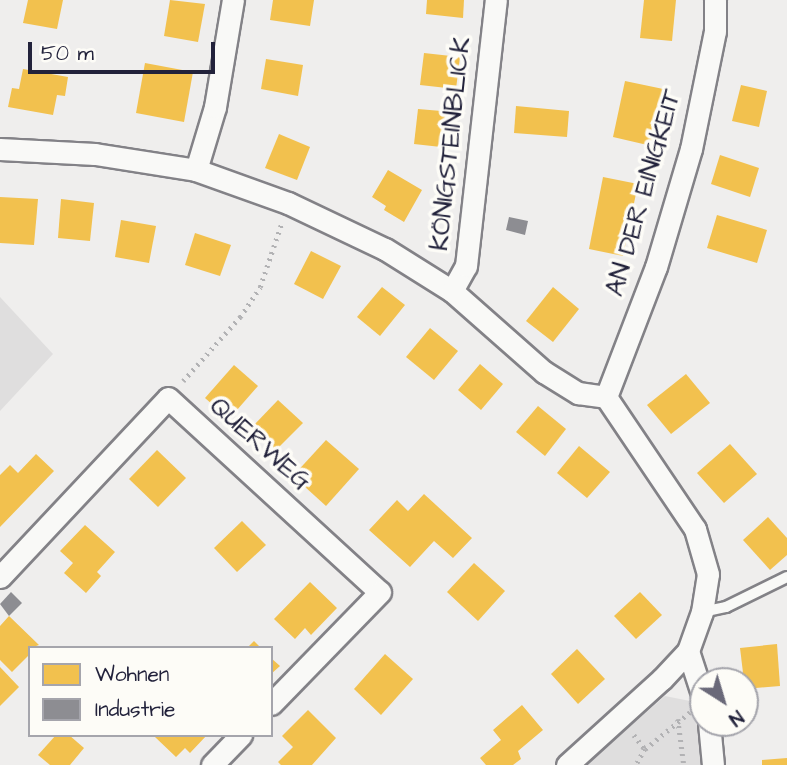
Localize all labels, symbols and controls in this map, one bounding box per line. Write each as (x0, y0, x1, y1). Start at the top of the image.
scale bar (32, 28, 219, 72)
street label: KÖNIGSTEINBLICK (424, 36, 478, 252)
text: 50 m (41, 39, 94, 68)
street label: AN DER EINIGKEIT (600, 86, 688, 300)
street label: QUERWEG (203, 391, 317, 497)
legend (28, 646, 273, 737)
text: Wohnen (95, 660, 169, 689)
north arrow (689, 667, 759, 737)
text: Industrie (95, 695, 175, 724)
text: N (723, 703, 749, 732)

